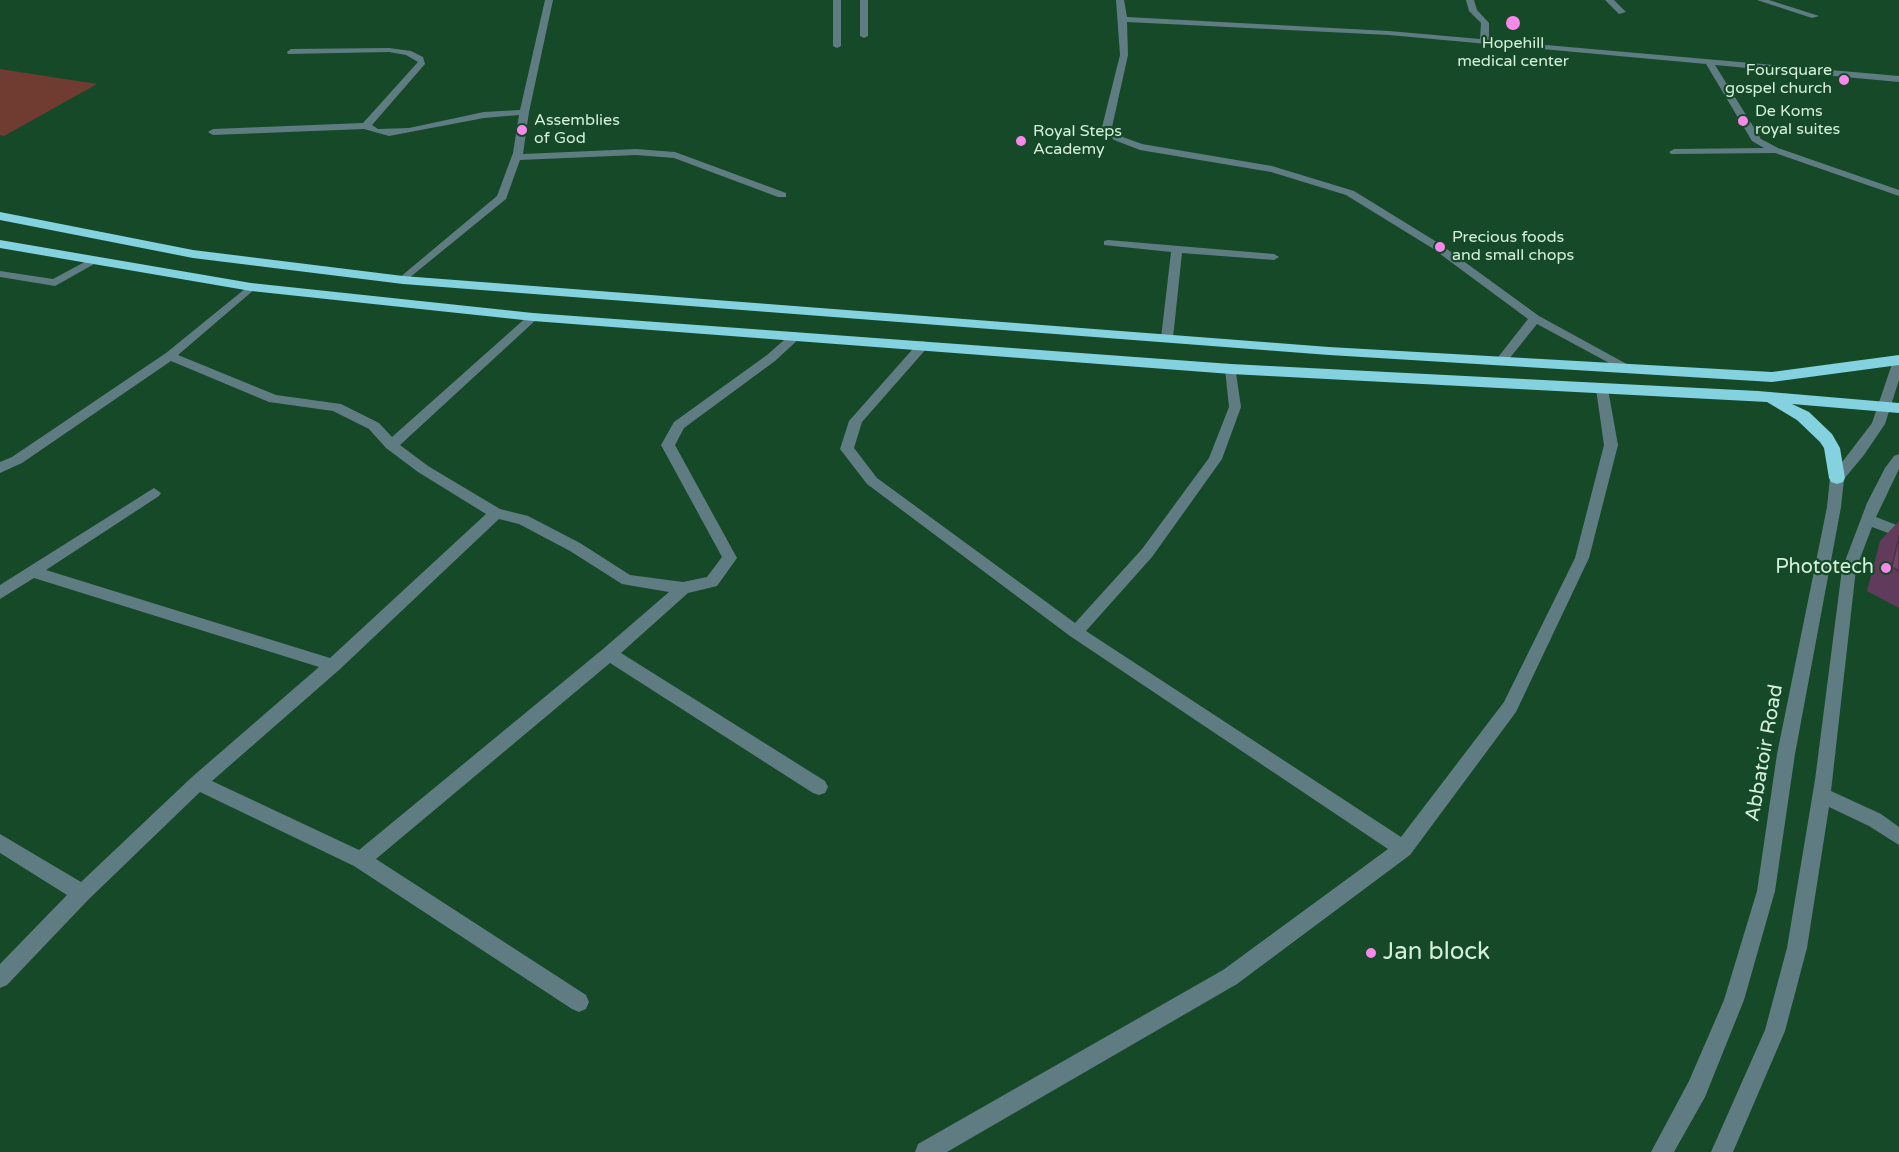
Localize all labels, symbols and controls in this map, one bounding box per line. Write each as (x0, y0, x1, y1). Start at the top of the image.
marker: Hopehill medical center (1504, 14, 1522, 32)
place label: Hopehill medical center (1457, 34, 1569, 72)
place label: Foursquare gospel church (1725, 61, 1832, 99)
marker: Foursquare gospel church (1837, 73, 1851, 87)
place label: De Koms royal suites (1755, 102, 1840, 140)
place label: Assemblies of God (534, 111, 620, 149)
marker: De Koms royal suites (1736, 114, 1750, 128)
place label: Royal Steps Academy (1033, 122, 1122, 160)
marker: Assemblies of God (515, 123, 529, 137)
marker: Royal Steps Academy (1014, 134, 1028, 148)
place label: Precious foods and small chops (1452, 228, 1574, 266)
marker: Precious foods and small chops (1433, 240, 1447, 254)
place label: Phototech (1775, 556, 1874, 580)
marker: Phototech (1879, 561, 1893, 575)
street label: Abbatoir Road (1741, 683, 1789, 823)
place label: Jan block (1383, 939, 1490, 967)
marker: Jan block (1364, 946, 1378, 960)

